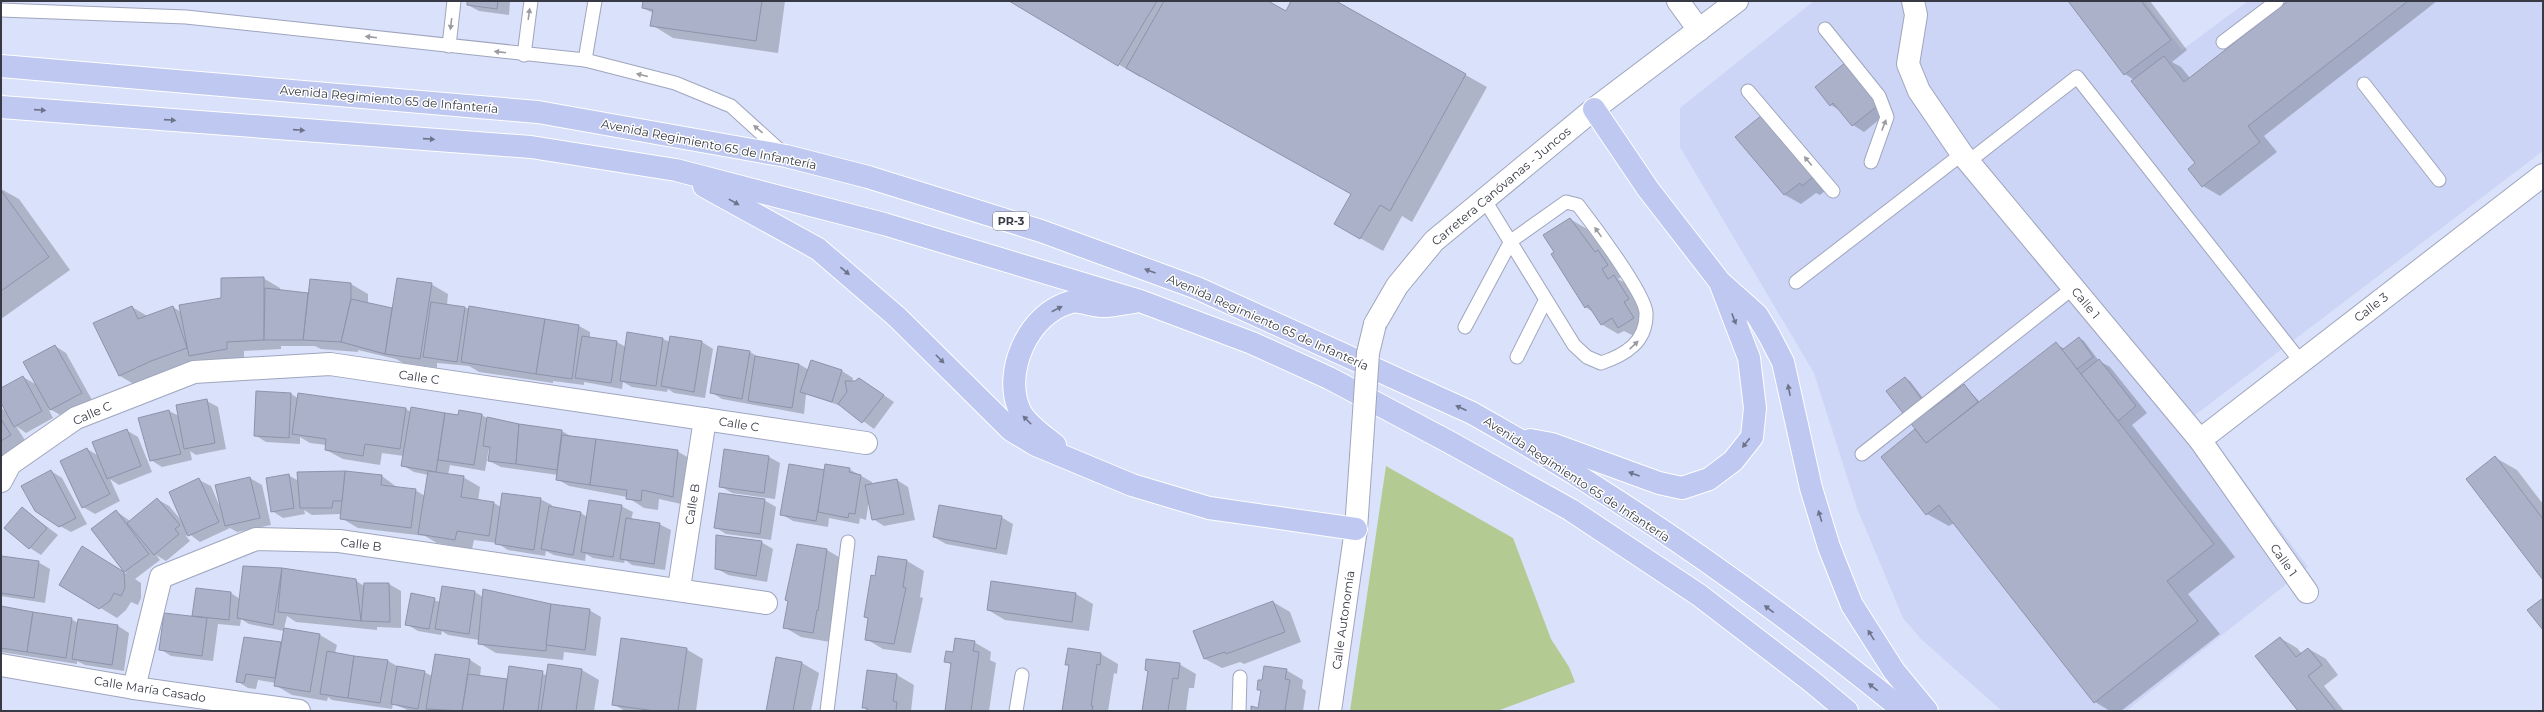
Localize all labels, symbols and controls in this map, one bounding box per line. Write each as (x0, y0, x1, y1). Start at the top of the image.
one-way arrow (526, 8, 532, 20)
one-way arrow (448, 18, 455, 30)
one-way arrow (365, 34, 377, 41)
one-way arrow (494, 49, 506, 55)
one-way arrow (636, 71, 648, 77)
street label: Avenida Regimiento 65 de Infantería (279, 82, 499, 116)
one-way arrow (34, 107, 46, 114)
one-way arrow (164, 116, 176, 123)
street label: Avenida Regimiento 65 de Infantería (600, 116, 818, 172)
one-way arrow (1882, 119, 1888, 131)
street label: Carretera Canóvanas - Juncos (1428, 123, 1574, 249)
one-way arrow (753, 124, 764, 133)
one-way arrow (293, 126, 305, 133)
one-way arrow (423, 136, 435, 143)
one-way arrow (1803, 156, 1812, 167)
one-way arrow (729, 199, 740, 206)
road number: PR-3 (993, 212, 1029, 230)
one-way arrow (1594, 227, 1602, 237)
one-way arrow (839, 266, 850, 275)
one-way arrow (1144, 267, 1156, 273)
street label: Avenida Regimiento 65 de Infantería (1165, 271, 1371, 373)
street label: Calle 1 (2068, 284, 2104, 322)
street label: Calle 3 (2351, 289, 2391, 325)
one-way arrow (1051, 306, 1062, 312)
one-way arrow (1731, 313, 1737, 325)
one-way arrow (1629, 340, 1640, 349)
one-way arrow (935, 354, 945, 364)
street label: Calle C (398, 367, 441, 387)
one-way arrow (1785, 384, 1791, 396)
street label: Calle C (70, 398, 114, 428)
one-way arrow (1456, 405, 1467, 411)
street label: Calle C (718, 413, 761, 435)
street label: Avenida Regimiento 65 de Infantería (1481, 413, 1673, 545)
one-way arrow (1022, 415, 1032, 425)
one-way arrow (1742, 438, 1751, 449)
one-way arrow (1628, 471, 1640, 477)
street label: Calle B (681, 482, 703, 526)
one-way arrow (1817, 510, 1823, 522)
street label: Calle B (340, 534, 382, 554)
street label: Calle 1 (2267, 541, 2301, 579)
street label: Calle Autonomía (1329, 570, 1357, 670)
one-way arrow (1764, 604, 1775, 613)
one-way arrow (1867, 630, 1875, 640)
street label: Calle María Casado (93, 673, 207, 705)
one-way arrow (1868, 683, 1879, 691)

